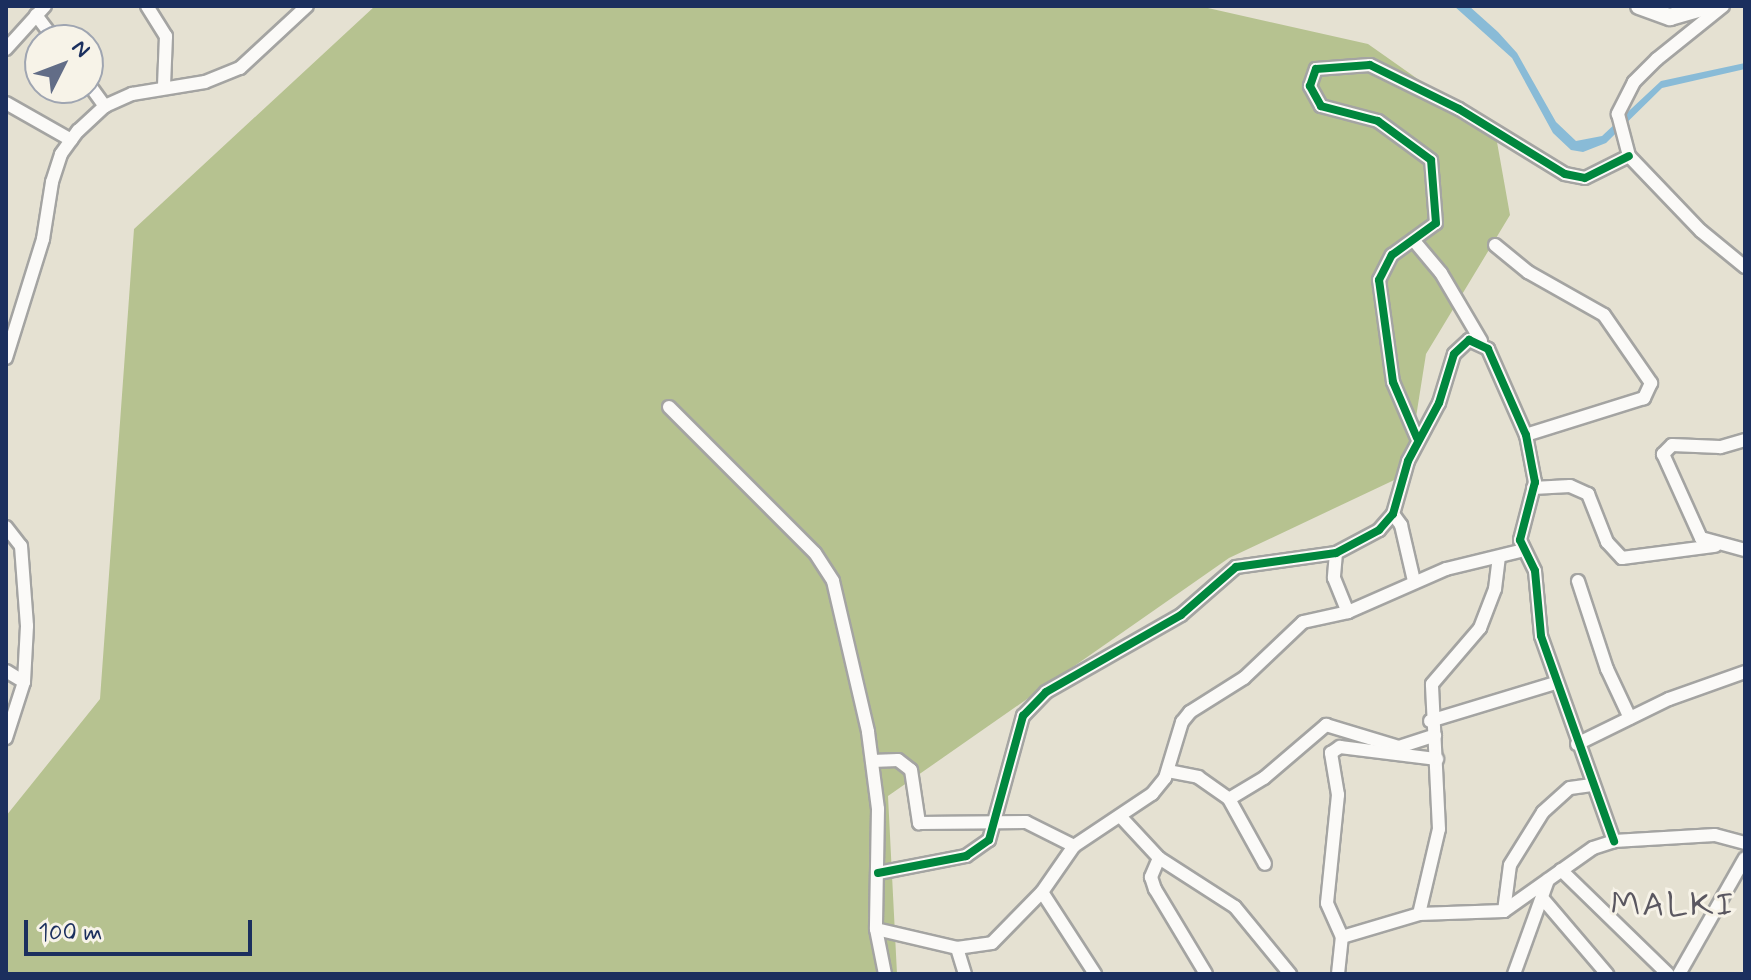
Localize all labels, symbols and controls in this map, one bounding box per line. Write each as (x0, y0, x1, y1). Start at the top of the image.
north arrow (24, 24, 104, 104)
text: N (65, 34, 96, 64)
district label: MALKI (1613, 886, 1733, 926)
scale bar (28, 904, 256, 954)
text: 100 m (38, 918, 102, 949)

